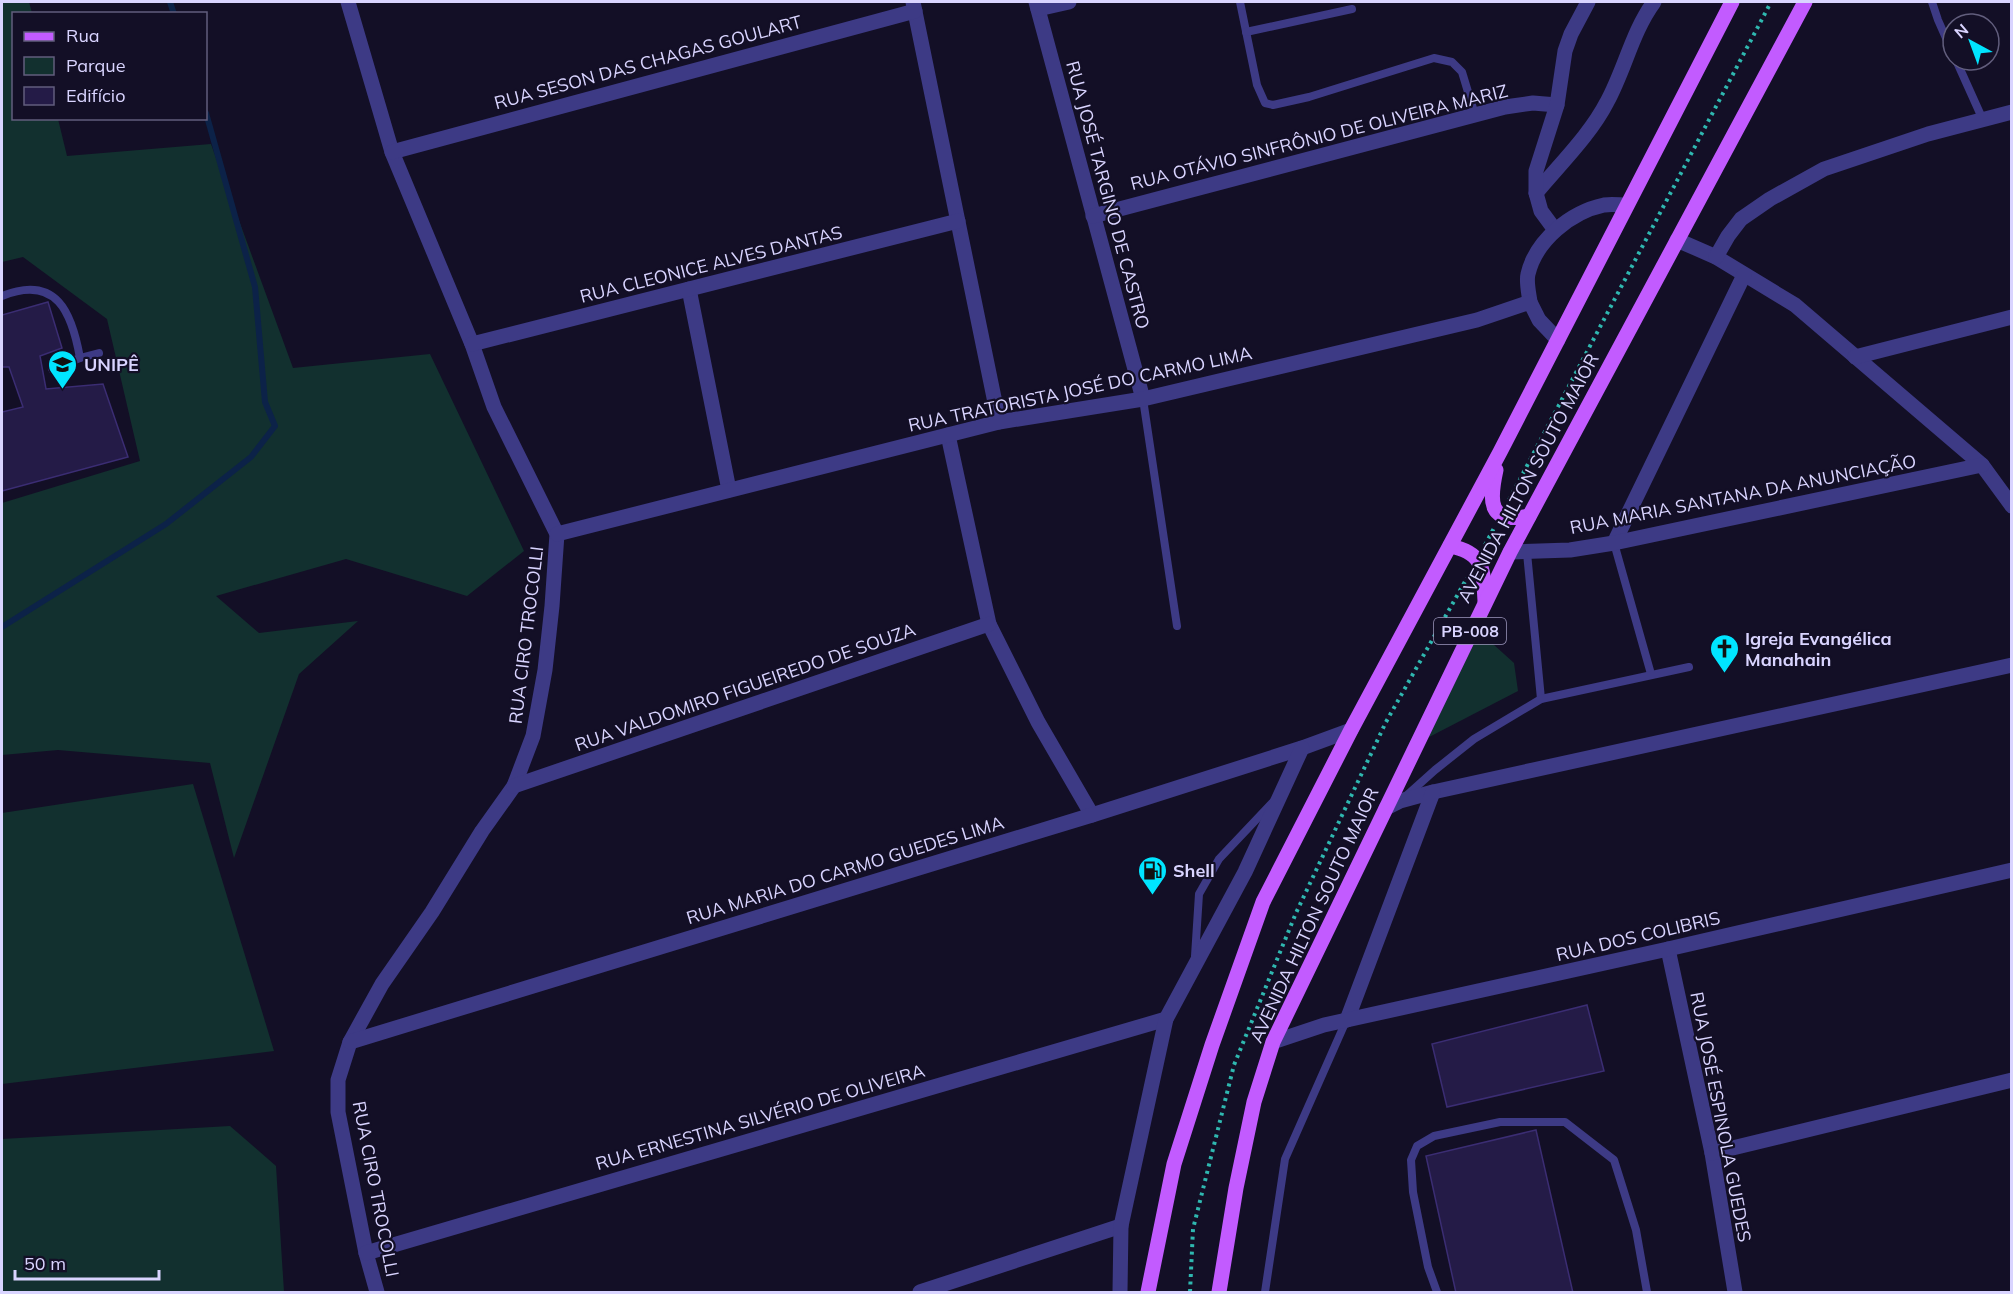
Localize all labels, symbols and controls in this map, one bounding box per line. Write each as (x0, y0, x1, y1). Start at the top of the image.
street label: RUA SESON DAS CHAGAS GOULART (492, 10, 805, 114)
legend (12, 12, 207, 120)
north arrow (1941, 12, 2001, 72)
text: N (1950, 19, 1972, 42)
text: Rua (66, 24, 100, 47)
text: Parque (66, 54, 125, 77)
street label: RUA JOSÉ TARGINO DE CASTRO (1061, 58, 1155, 332)
street label: RUA OTÁVIO SINFRÔNIO DE OLIVEIRA MARIZ (1128, 79, 1510, 195)
text: Edifício (66, 84, 125, 107)
street label: RUA CLEONICE ALVES DANTAS (577, 220, 845, 308)
street label: RUA TRATORISTA JOSÉ DO CARMO LIMA (906, 341, 1254, 437)
school or university icon: UNIPÊ (47, 348, 79, 390)
street label: AVENIDA HILTON SOUTO MAIOR (1452, 349, 1604, 607)
place label: UNIPÊ (84, 353, 139, 376)
street label: RUA MARIA SANTANA DA ANUNCIAÇÃO (1568, 449, 1918, 539)
street label: RUA CIRO TROCOLLI (504, 545, 548, 725)
street label: RUA VALDOMIRO FIGUEIREDO DE SOUZA (572, 618, 918, 756)
road number: PB-008 (1434, 618, 1506, 644)
place label: Igreja Evangélica Manahain (1745, 627, 1892, 671)
church icon: Igreja Evangélica Manahain (1708, 632, 1740, 674)
street label: AVENIDA HILTON SOUTO MAIOR (1245, 784, 1383, 1046)
street label: RUA MARIA DO CARMO GUEDES LIMA (684, 811, 1006, 929)
fuel station icon: Shell (1136, 854, 1168, 896)
place label: Shell (1173, 859, 1215, 882)
street label: RUA DOS COLIBRIS (1554, 906, 1722, 966)
street label: RUA JOSÉ ESPINOLA GUEDES (1685, 990, 1757, 1244)
street label: RUA ERNESTINA SILVÉRIO DE OLIVEIRA (593, 1059, 927, 1175)
street label: RUA CIRO TROCOLLI (348, 1099, 404, 1279)
scale bar (15, 1243, 159, 1281)
text: 50 m (24, 1252, 66, 1275)

